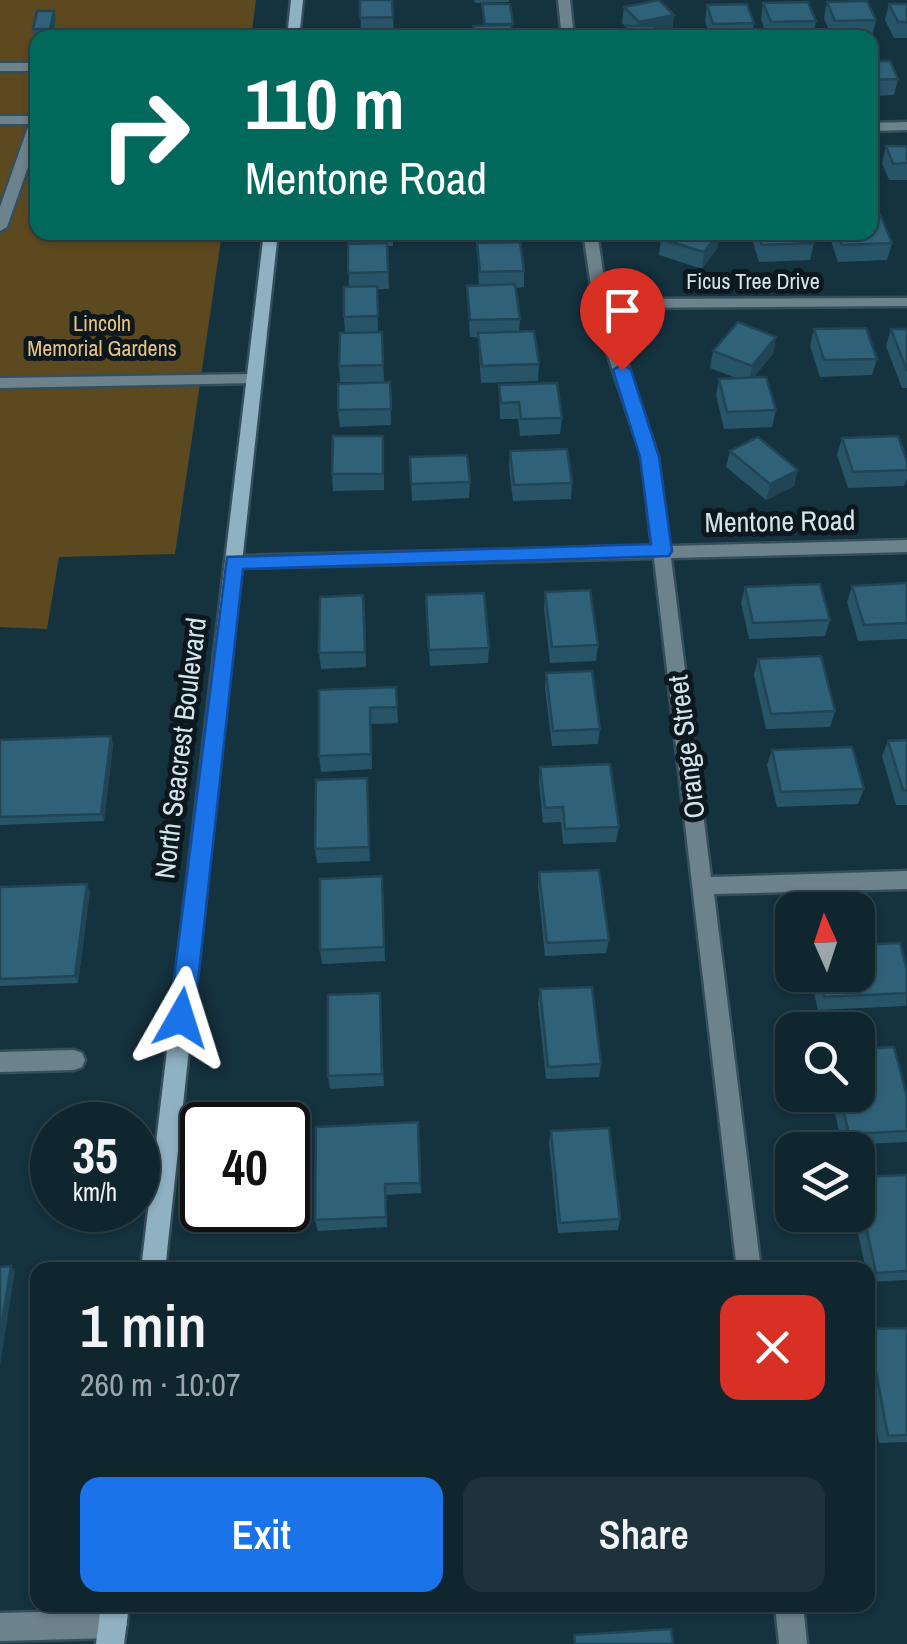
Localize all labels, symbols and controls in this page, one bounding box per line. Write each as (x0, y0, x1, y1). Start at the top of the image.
text: 110 m (245, 57, 405, 151)
icon: right (80, 70, 210, 200)
text: Mentone Road (245, 147, 487, 208)
street label: Ficus Tree Drive (686, 266, 820, 296)
pin (580, 268, 665, 371)
icon: arrive (595, 283, 650, 338)
park label: Lincoln Memorial Gardens (27, 308, 177, 363)
street label: Mentone Road (704, 501, 856, 541)
street label: North Seacrest Boulevard (145, 615, 215, 881)
street label: Orange Street (658, 673, 714, 821)
north arrow (775, 892, 875, 992)
map controls (775, 892, 875, 1232)
position arrow (129, 966, 233, 1070)
button: search (775, 1012, 875, 1112)
speed limit sign: 40 (180, 1102, 310, 1232)
text: 35 (72, 1121, 118, 1189)
button: layers (775, 1132, 875, 1232)
text: km/h (73, 1175, 117, 1209)
text: 1 min (80, 1285, 207, 1366)
button: close (720, 1295, 825, 1400)
text: 260 m · 10:07 (80, 1363, 240, 1406)
button: Exit (80, 1477, 443, 1592)
button: Share (463, 1477, 825, 1592)

